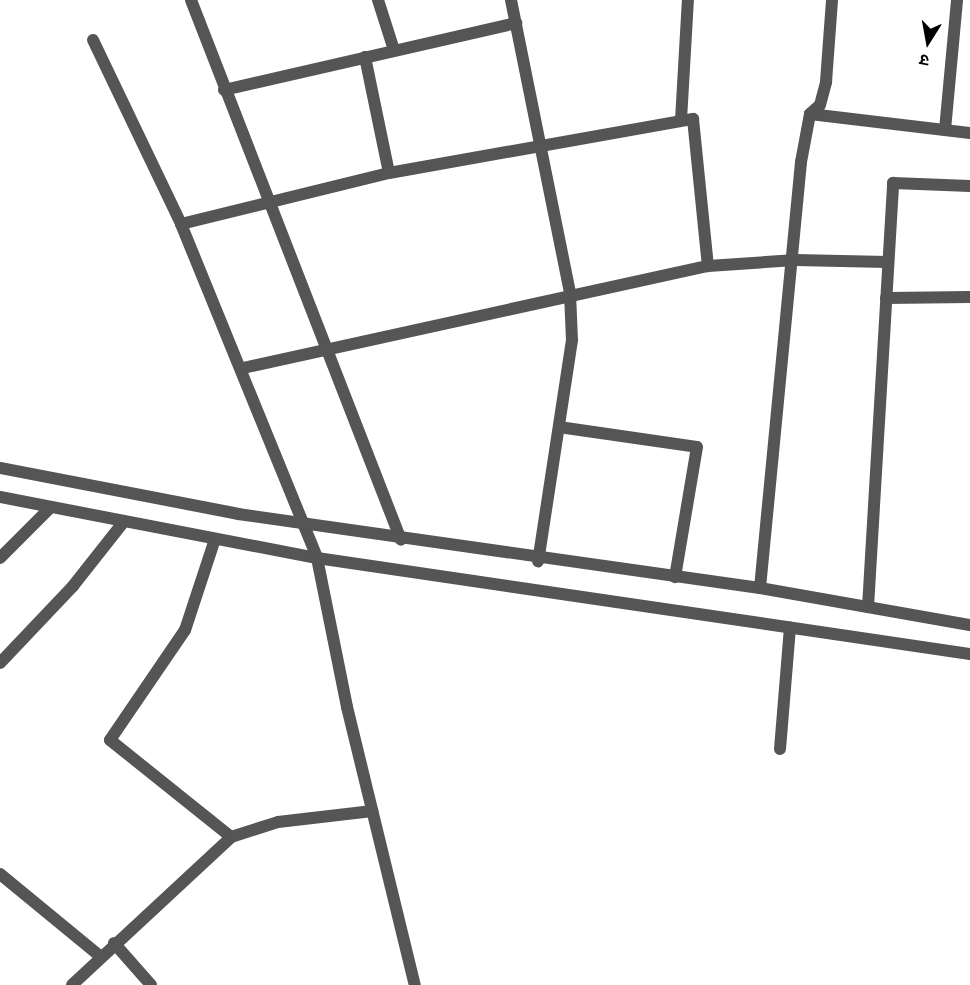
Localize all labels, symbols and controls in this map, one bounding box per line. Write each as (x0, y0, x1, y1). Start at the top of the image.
north arrow (898, 12, 958, 72)
text: उ (918, 51, 931, 69)

